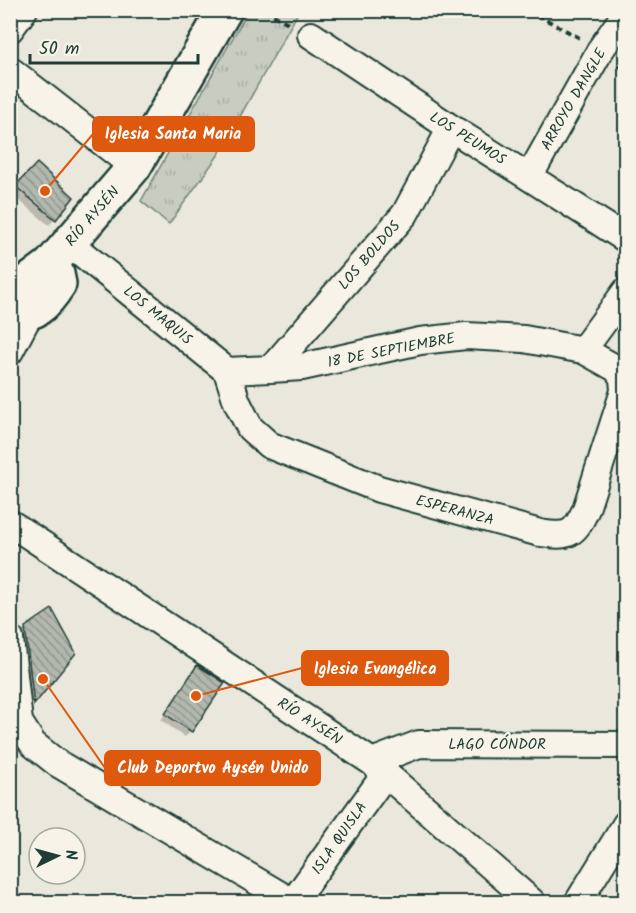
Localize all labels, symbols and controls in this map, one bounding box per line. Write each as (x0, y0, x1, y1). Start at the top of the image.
scale bar (30, 27, 198, 65)
text: 50 m (39, 35, 79, 64)
street label: ARROYO DANGLE (535, 43, 614, 155)
street label: LOS PEUMOS (425, 106, 510, 172)
callout: Iglesia Santa Maria (93, 117, 254, 151)
text: Iglesia Santa Maria (105, 122, 241, 147)
street label: RÍO AYSÉN (60, 181, 126, 252)
street label: LOS BOLDOS (333, 216, 407, 296)
street label: LOS MAQUIS (117, 280, 197, 351)
street label: 18 DE SEPTIEMBRE (325, 327, 458, 375)
street label: ESPERANZA (413, 489, 497, 533)
callout: Iglesia Evangélica (302, 651, 448, 685)
text: Iglesia Evangélica (314, 657, 436, 682)
street label: RÍO AYSÉN (272, 692, 347, 752)
street label: LAGO CÓNDOR (448, 733, 546, 757)
callout: Club Deportvo Aysén Unido (105, 751, 320, 785)
text: Club Deportvo Aysén Unido (117, 756, 309, 781)
street label: ISLA QUISLA (306, 797, 374, 880)
north arrow (27, 826, 87, 886)
text: N (58, 849, 83, 861)

